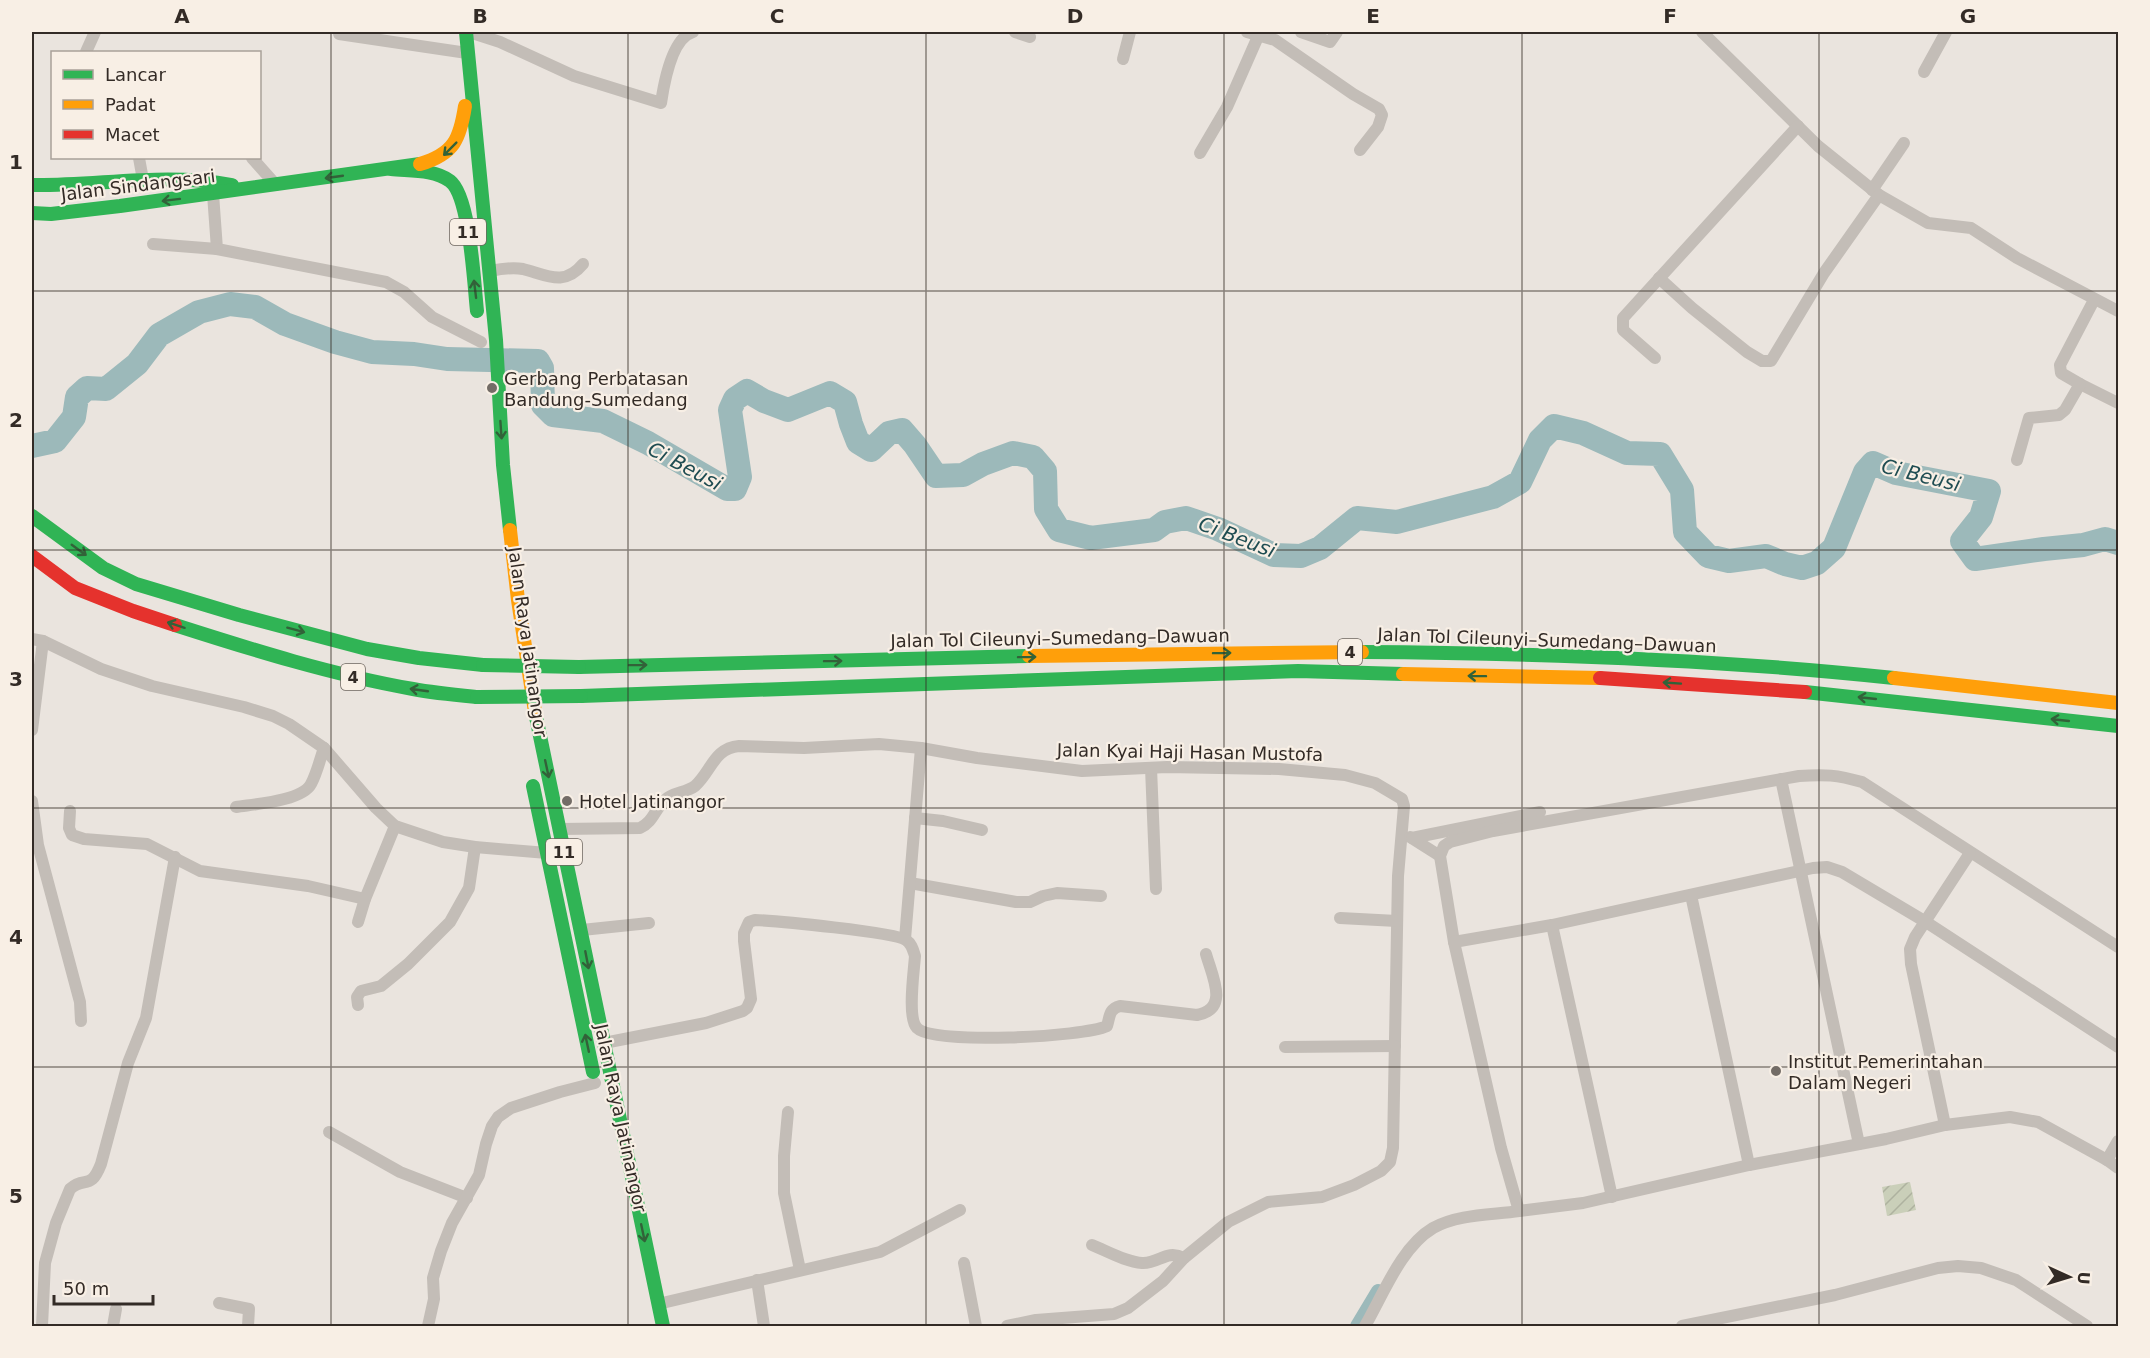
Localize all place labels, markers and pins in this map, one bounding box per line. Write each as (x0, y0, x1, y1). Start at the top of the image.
place label: Gerbang Perbatasan Bandung-Sumedang (504, 368, 688, 410)
marker: Gerbang Perbatasan Bandung-Sumedang (485, 381, 499, 395)
place label: Hotel Jatinangor (579, 791, 725, 812)
marker: Hotel Jatinangor (560, 794, 574, 808)
place label: Institut Pemerintahan Dalam Negeri (1788, 1051, 1983, 1093)
marker: Institut Pemerintahan Dalam Negeri (1769, 1064, 1783, 1078)

